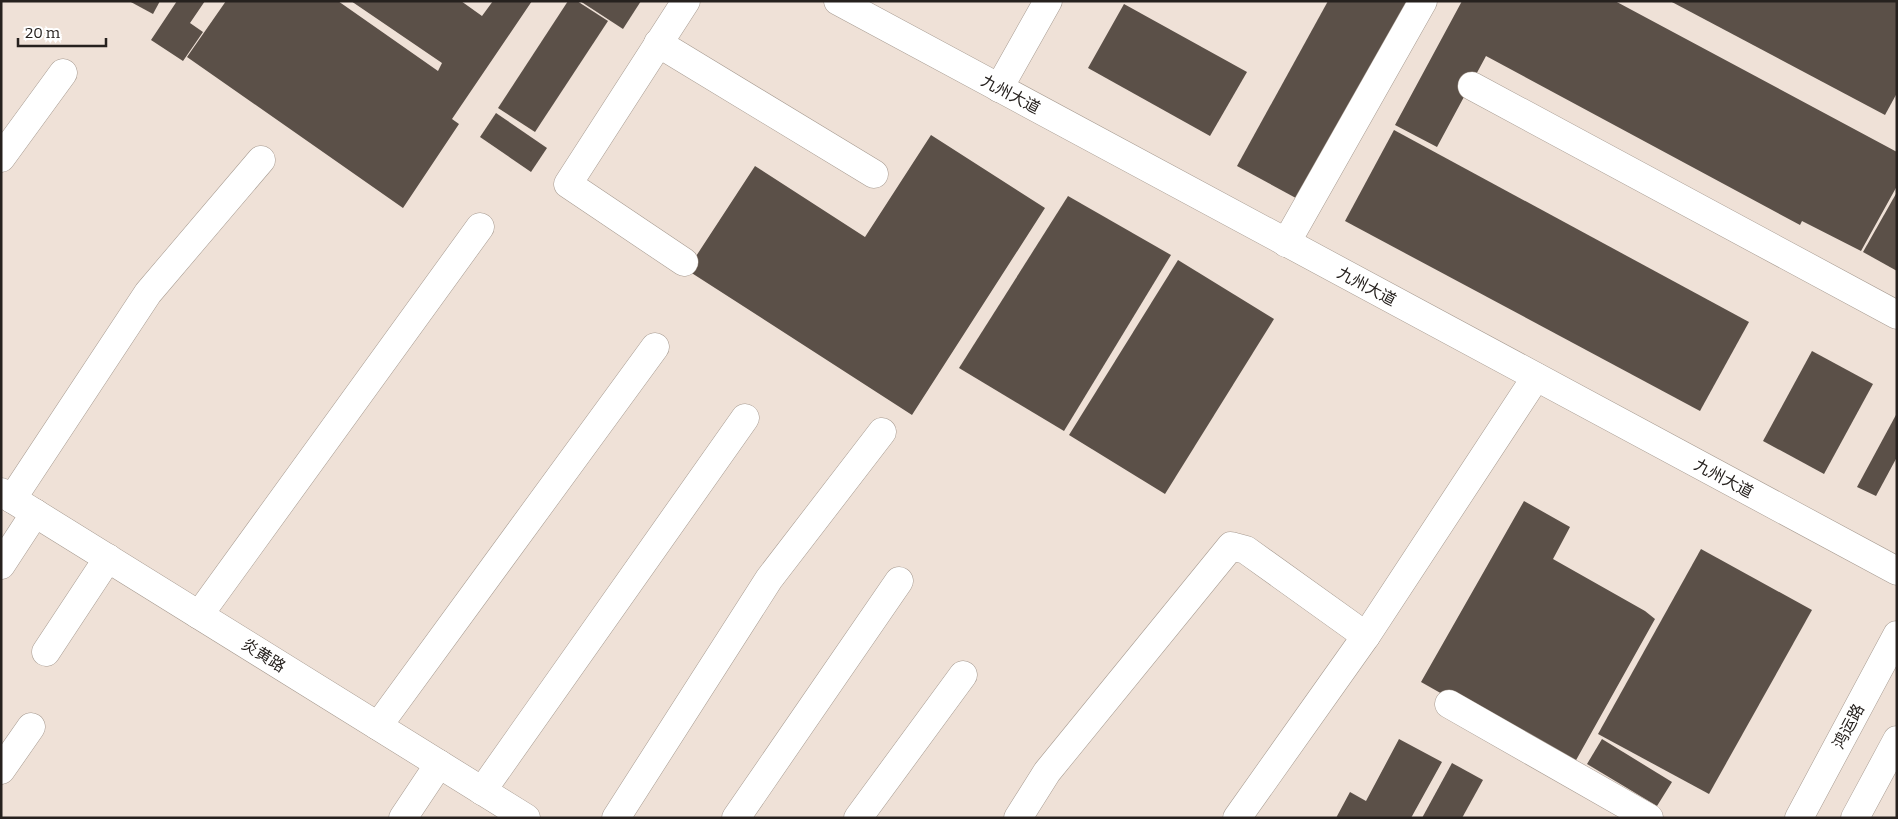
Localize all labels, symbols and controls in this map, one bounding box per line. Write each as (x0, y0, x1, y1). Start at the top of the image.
scale bar (18, 15, 105, 47)
text: 20 m (25, 24, 61, 42)
street label: 九州大道 (978, 71, 1043, 118)
street label: 九州大道 (1334, 263, 1399, 310)
street label: 九州大道 (1691, 455, 1756, 502)
street label: 炎黄路 (238, 635, 289, 676)
street label: 鸿运路 (1829, 701, 1868, 752)

